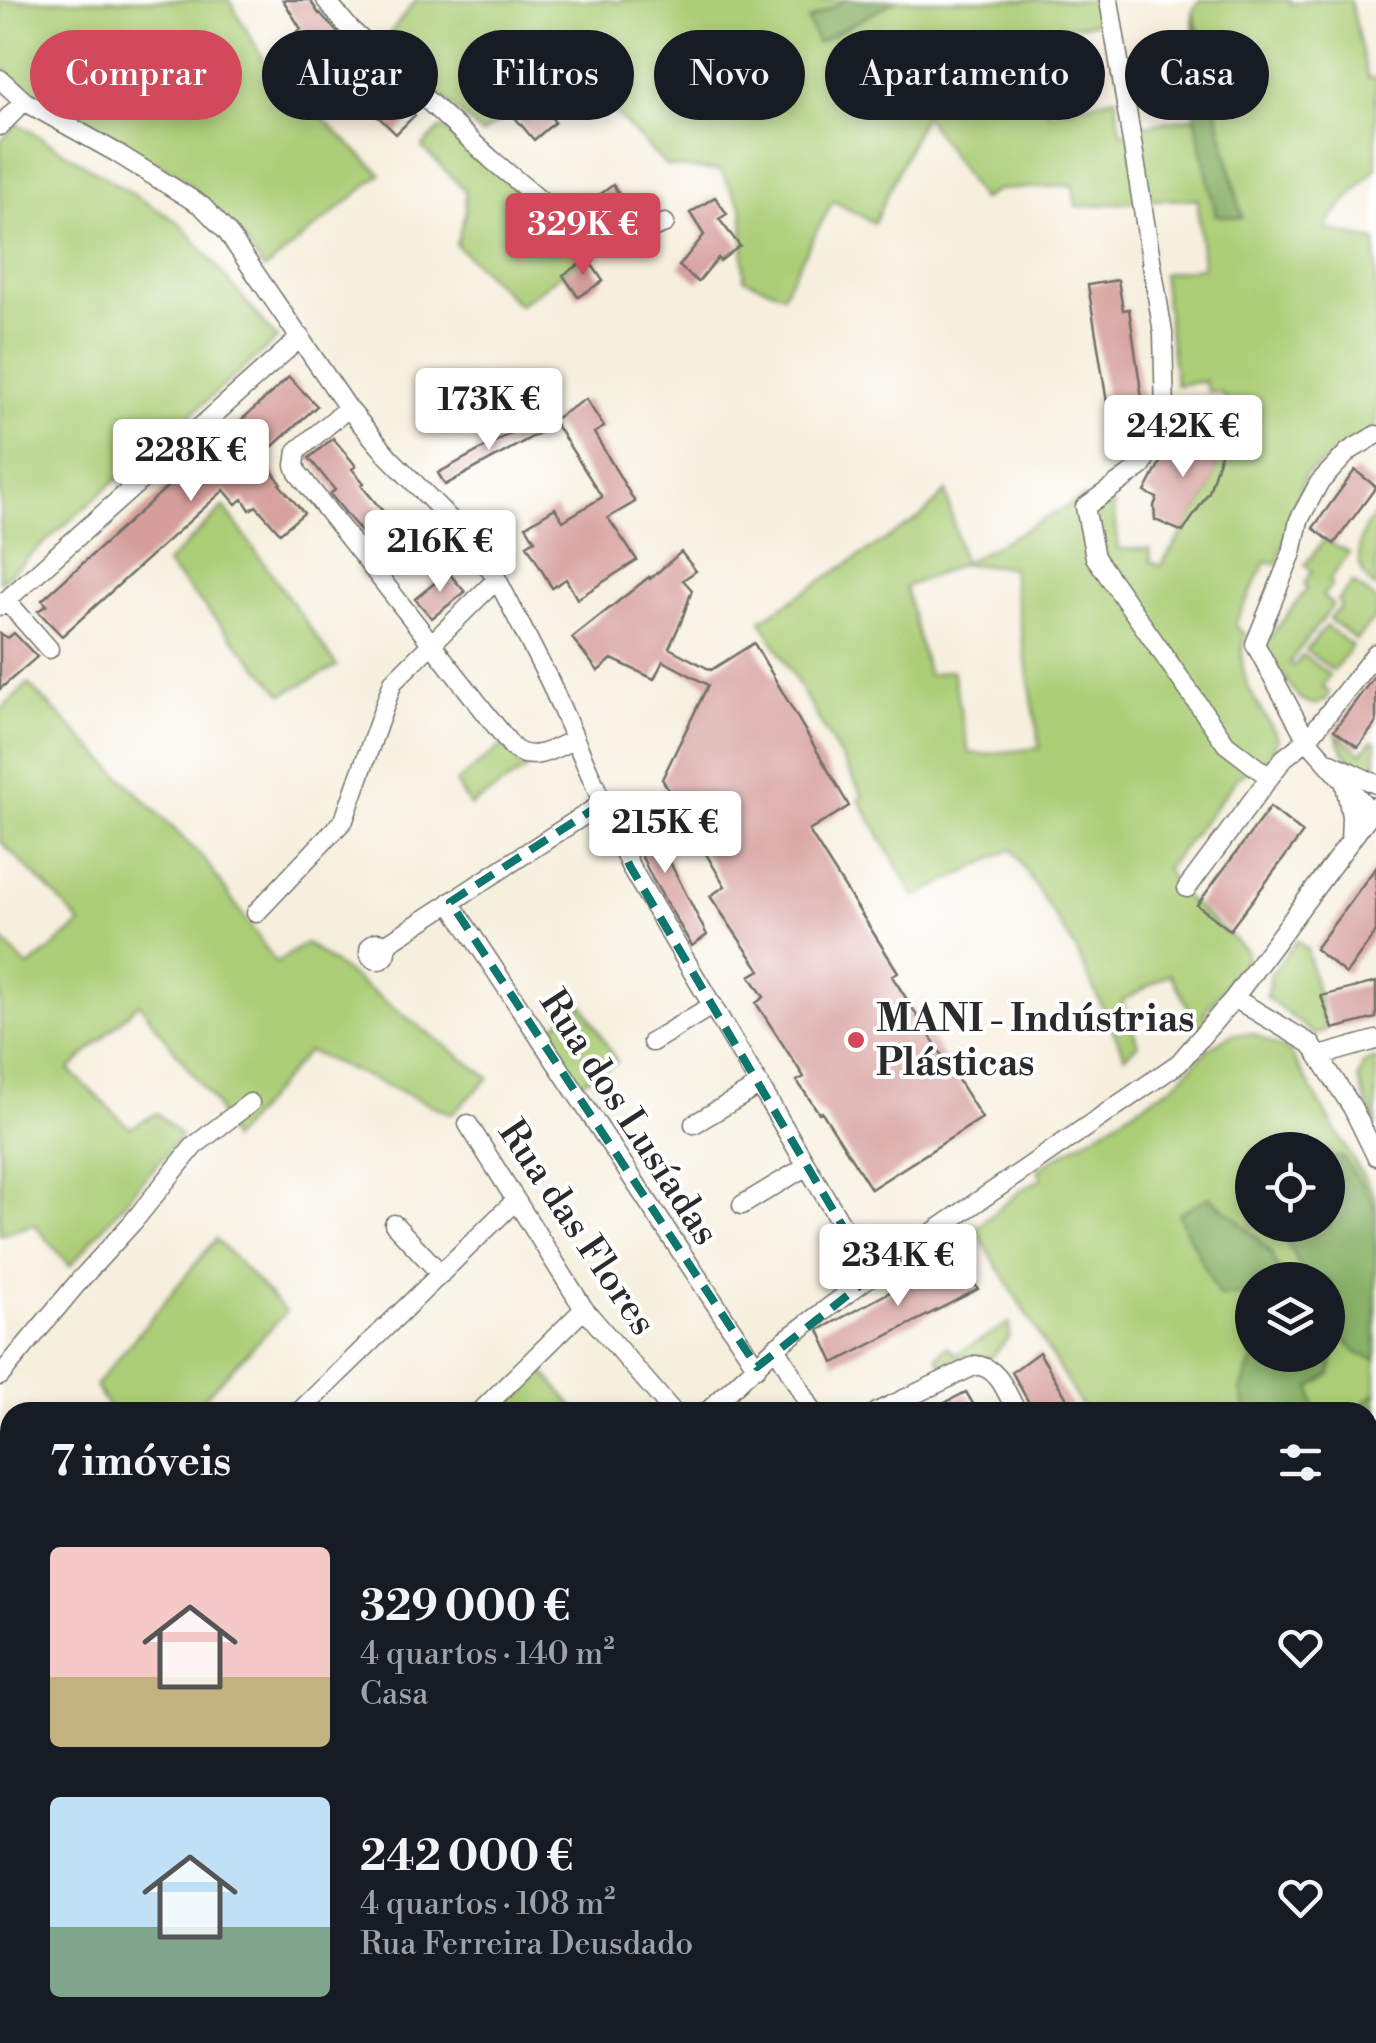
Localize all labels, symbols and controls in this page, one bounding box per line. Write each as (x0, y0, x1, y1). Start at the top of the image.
chip: Comprar (30, 30, 242, 120)
chip: Alugar (262, 30, 438, 120)
chip: Filtros (458, 30, 634, 120)
chip: Novo (654, 30, 805, 120)
chip: Apartamento (825, 30, 1105, 120)
chip: Casa (1125, 30, 1269, 120)
pin: 329K € (502, 193, 664, 278)
text: 329K € (527, 205, 639, 245)
pin: 173K € (408, 368, 570, 453)
text: 173K € (437, 380, 541, 420)
pin: 242K € (1102, 395, 1264, 480)
text: 242K € (1126, 407, 1240, 447)
pin: 228K € (110, 419, 272, 504)
text: 228K € (135, 431, 247, 471)
pin: 216K € (359, 510, 521, 595)
text: 216K € (387, 522, 493, 562)
pin: 215K € (584, 791, 746, 876)
text: 215K € (611, 803, 719, 843)
street label: Rua dos Lusíadas (529, 981, 729, 1254)
place label: MANI - Indústrias Plásticas (876, 996, 1195, 1087)
marker: MANI - Indústrias Plásticas (845, 1029, 867, 1051)
street label: Rua das Flores (487, 1111, 666, 1345)
map controls (1235, 1132, 1345, 1372)
button: locate (1235, 1132, 1345, 1242)
pin: 234K € (817, 1224, 979, 1309)
text: 234K € (841, 1236, 955, 1276)
button: layers (1235, 1262, 1345, 1372)
icon: filters (1273, 1435, 1328, 1490)
text: 7 imóveis (50, 1436, 231, 1489)
text: 329 000 € (360, 1581, 570, 1634)
icon: home (130, 1587, 250, 1707)
icon: heart (1273, 1620, 1328, 1675)
text: 4 quartos · 140 m² (360, 1634, 615, 1674)
text: Casa (360, 1674, 428, 1714)
text: 242 000 € (360, 1831, 573, 1884)
icon: home (130, 1837, 250, 1957)
icon: heart (1273, 1870, 1328, 1925)
text: 4 quartos · 108 m² (360, 1884, 615, 1924)
text: Rua Ferreira Deusdado (360, 1924, 693, 1964)

